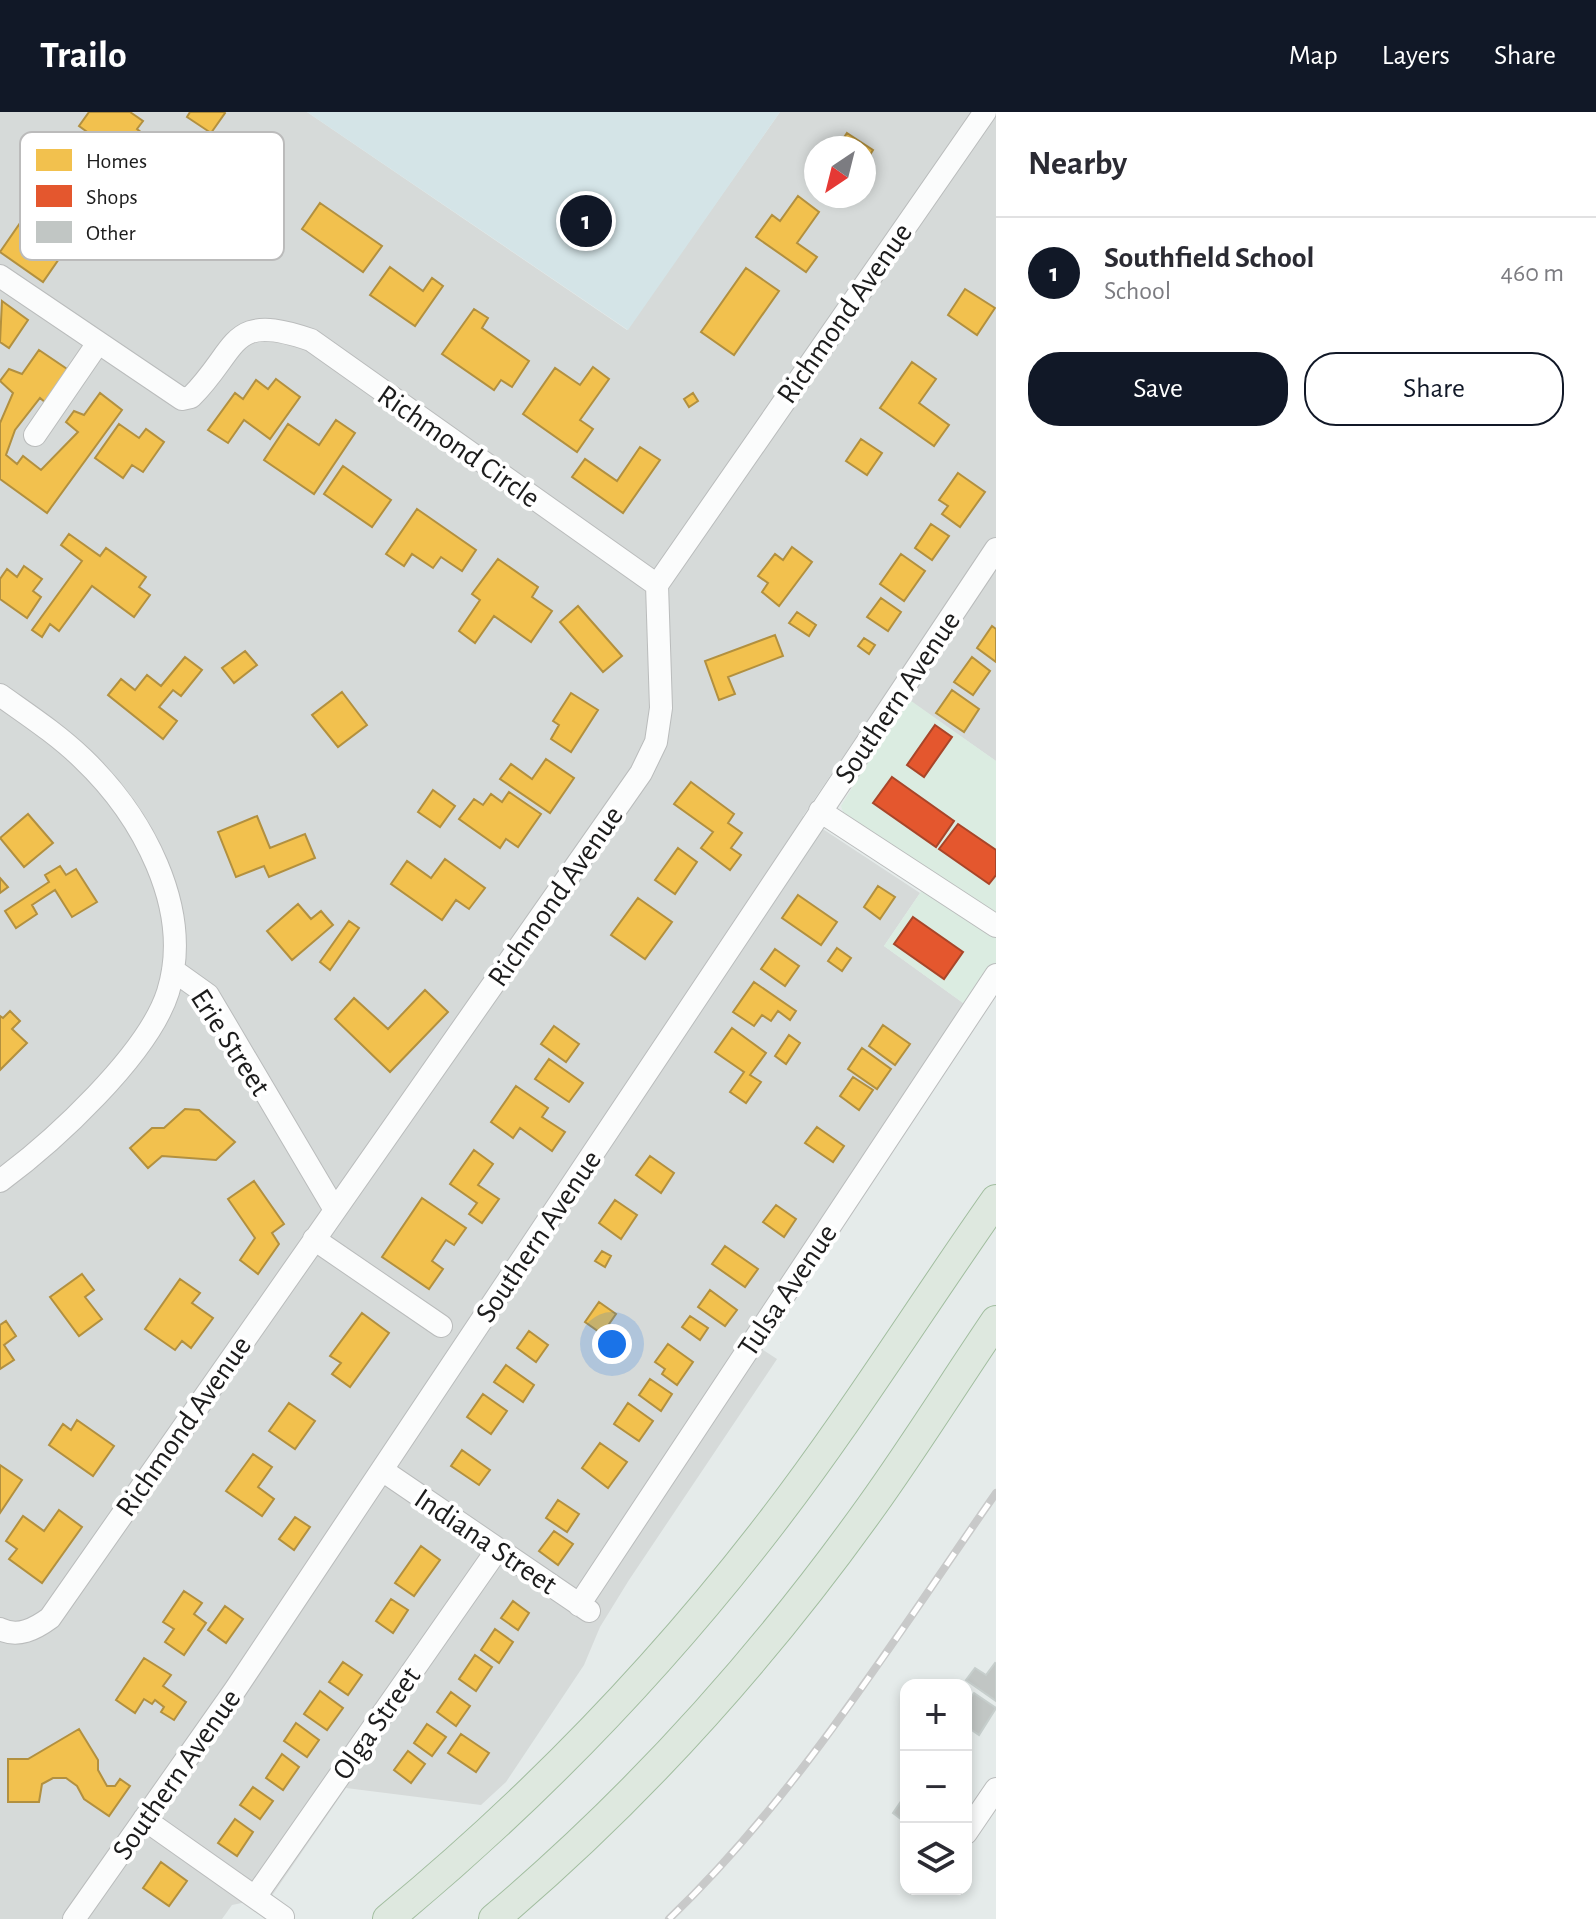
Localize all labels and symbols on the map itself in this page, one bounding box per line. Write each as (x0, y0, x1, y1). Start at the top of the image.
legend (20, 132, 284, 260)
north arrow (804, 136, 876, 208)
text: Homes (86, 150, 147, 172)
text: Shops (86, 186, 138, 208)
pin: 1 (560, 191, 612, 251)
street label: Richmond Avenue (772, 218, 918, 409)
text: Other (86, 222, 136, 244)
street label: Richmond Circle (372, 380, 545, 514)
street label: Southern Avenue (829, 606, 966, 789)
street label: Richmond Avenue (483, 801, 629, 992)
street label: Erie Street (185, 984, 276, 1102)
street label: Southern Avenue (470, 1145, 607, 1328)
street label: Tulsa Avenue (733, 1219, 843, 1362)
your location (592, 1324, 632, 1364)
street label: Richmond Avenue (111, 1331, 257, 1522)
street label: Indiana Street (409, 1483, 562, 1600)
street label: Olga Street (327, 1661, 427, 1785)
street label: Southern Avenue (107, 1684, 247, 1865)

